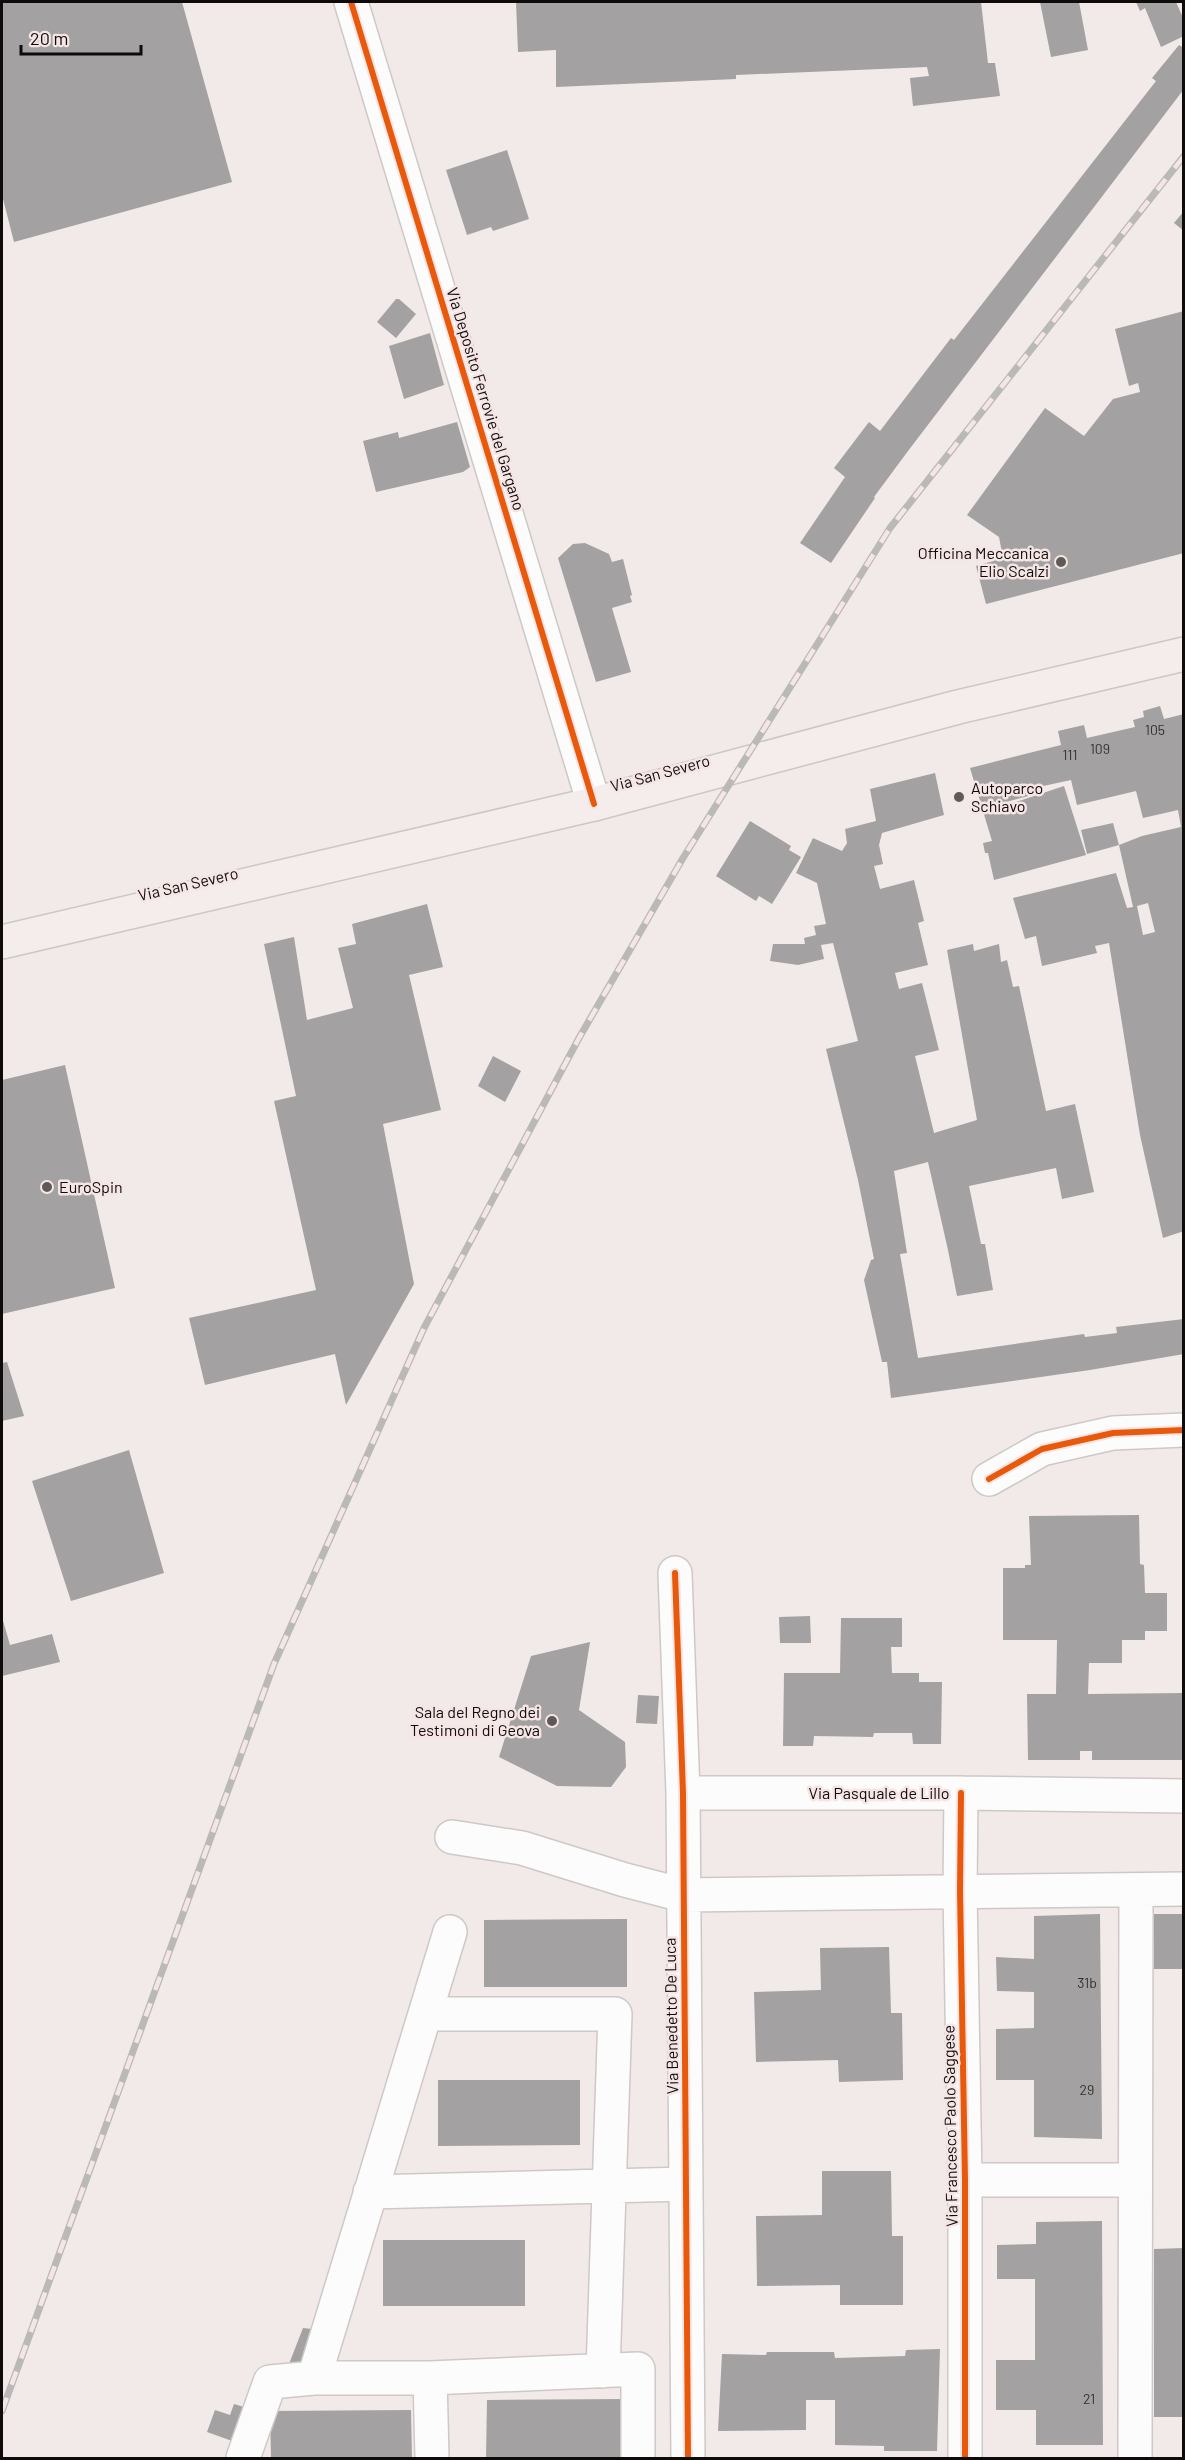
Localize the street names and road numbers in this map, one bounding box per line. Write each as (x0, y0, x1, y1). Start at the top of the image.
street label: Via Deposito Ferrovie del Gargano (443, 285, 529, 513)
street label: Via San Severo (608, 750, 712, 795)
street label: Via San Severo (136, 863, 240, 904)
street label: Via Pasquale de Lillo (809, 1783, 949, 1802)
street label: Via Benedetto De Luca (660, 1937, 681, 2095)
street label: Via Francesco Paolo Saggese (938, 2025, 961, 2227)

